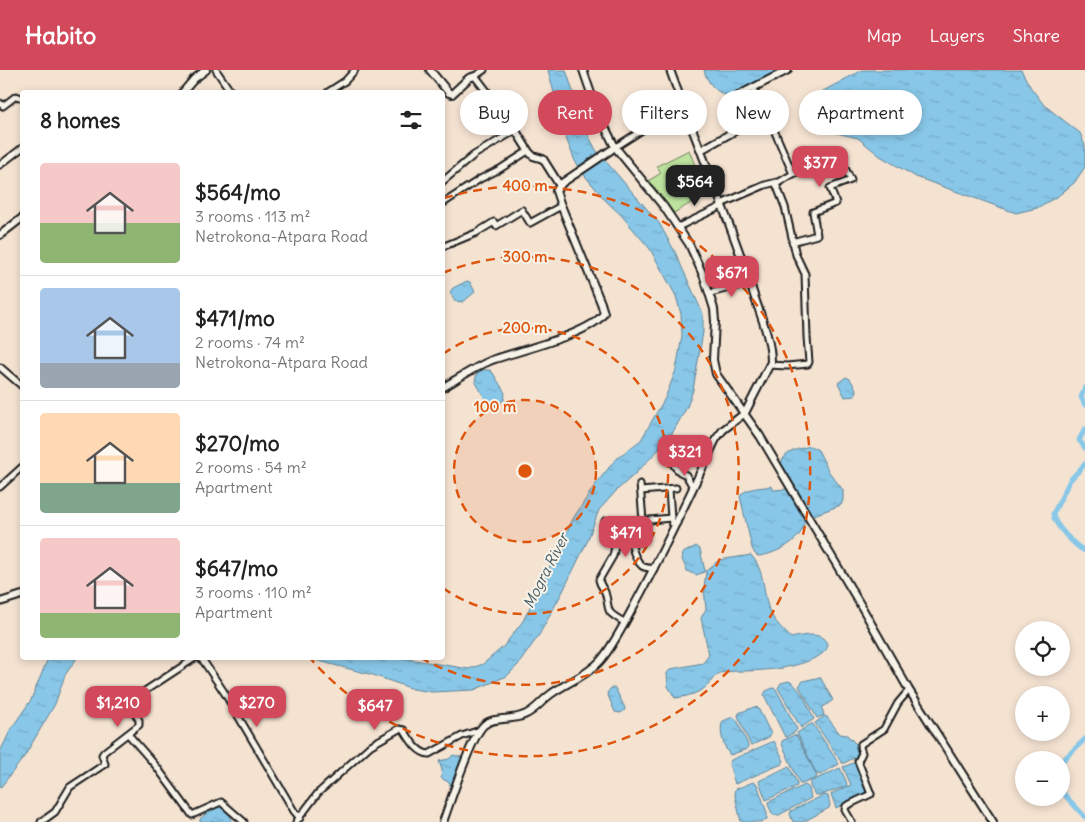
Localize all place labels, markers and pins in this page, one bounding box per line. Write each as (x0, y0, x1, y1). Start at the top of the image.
pin: $377 (790, 146, 850, 188)
pin: $564 (665, 164, 725, 207)
pin: $671 (702, 256, 762, 298)
pin: $321 (655, 434, 715, 477)
centre of rings (516, 462, 534, 480)
pin: $471 (596, 516, 656, 558)
pin: $1,210 (77, 686, 159, 728)
pin: $270 (227, 686, 287, 728)
pin: $647 (345, 688, 405, 731)

